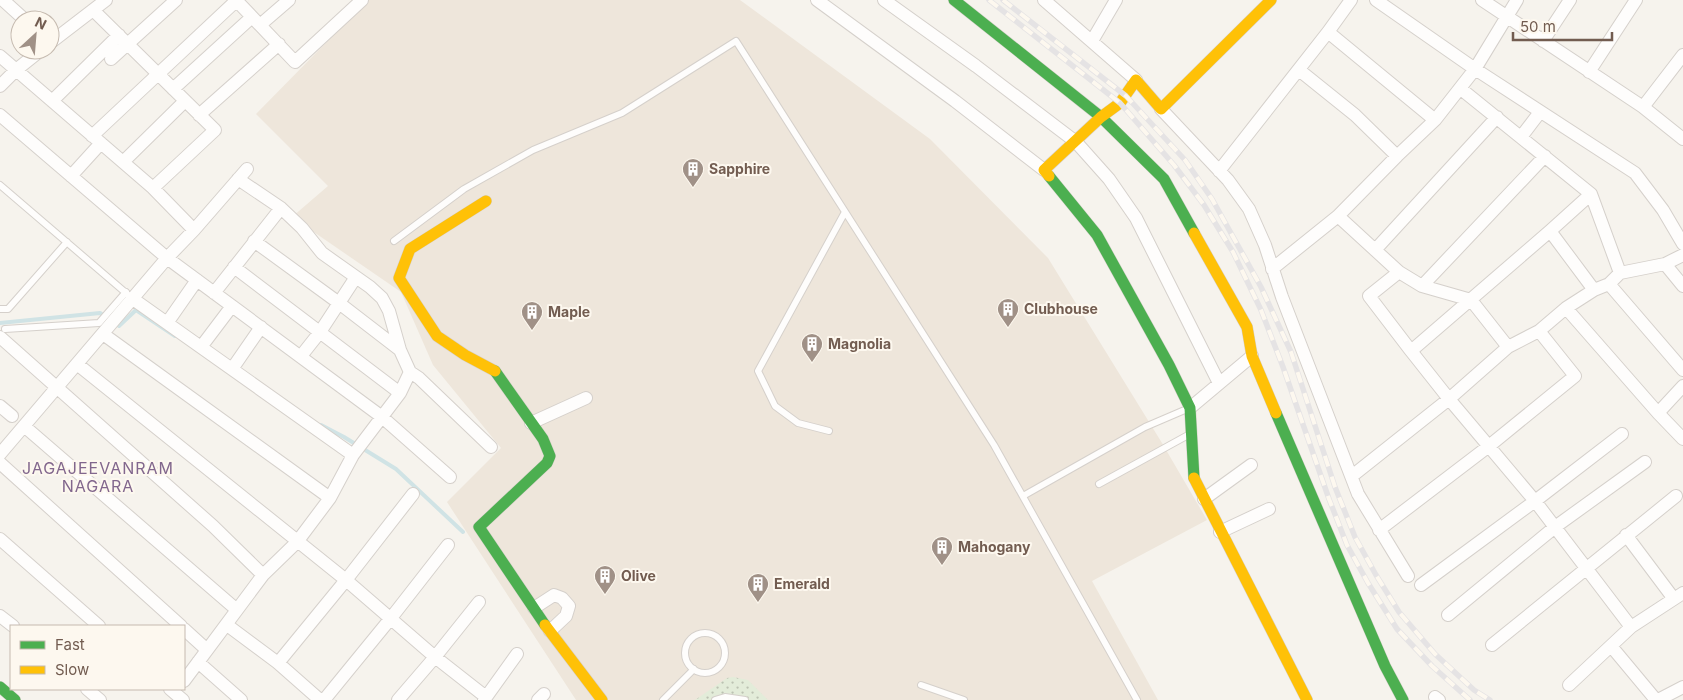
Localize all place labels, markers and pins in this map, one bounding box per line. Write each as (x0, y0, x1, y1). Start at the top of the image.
building icon: Sapphire (681, 157, 705, 188)
place label: Sapphire (709, 160, 770, 177)
building icon: Clubhouse (996, 297, 1020, 328)
building icon: Maple (520, 300, 544, 331)
place label: Clubhouse (1024, 300, 1098, 317)
place label: Maple (548, 303, 590, 320)
building icon: Magnolia (800, 332, 824, 363)
place label: Magnolia (828, 335, 891, 352)
building icon: Mahogany (930, 535, 954, 566)
place label: Mahogany (958, 538, 1031, 555)
building icon: Olive (593, 564, 617, 595)
place label: Olive (621, 567, 656, 584)
building icon: Emerald (746, 572, 770, 603)
place label: Emerald (774, 575, 830, 592)

